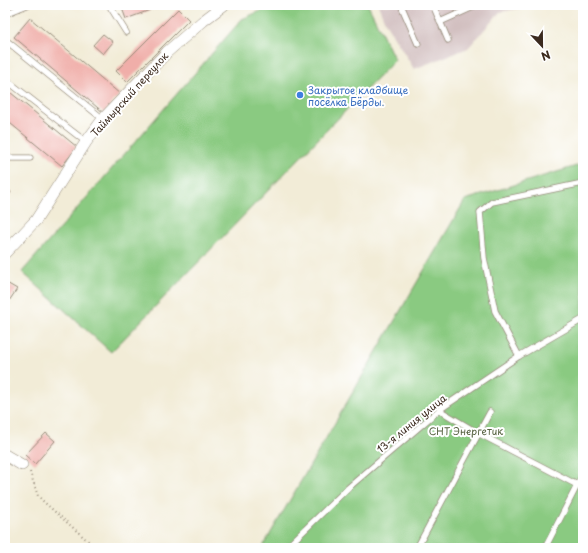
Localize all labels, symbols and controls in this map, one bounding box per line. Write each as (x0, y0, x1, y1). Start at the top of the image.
north arrow (522, 26, 562, 66)
text: N (538, 46, 553, 65)
street label: Таймырский переулок (87, 48, 172, 140)
place label: Закрытое кладбище посёлка Бёрды. (308, 82, 409, 109)
marker: Закрытое кладбище посёлка Бёрды. (295, 90, 305, 100)
street label: 13-я линия улица (373, 390, 450, 456)
park label: СНТ Энергетик (429, 423, 503, 438)

